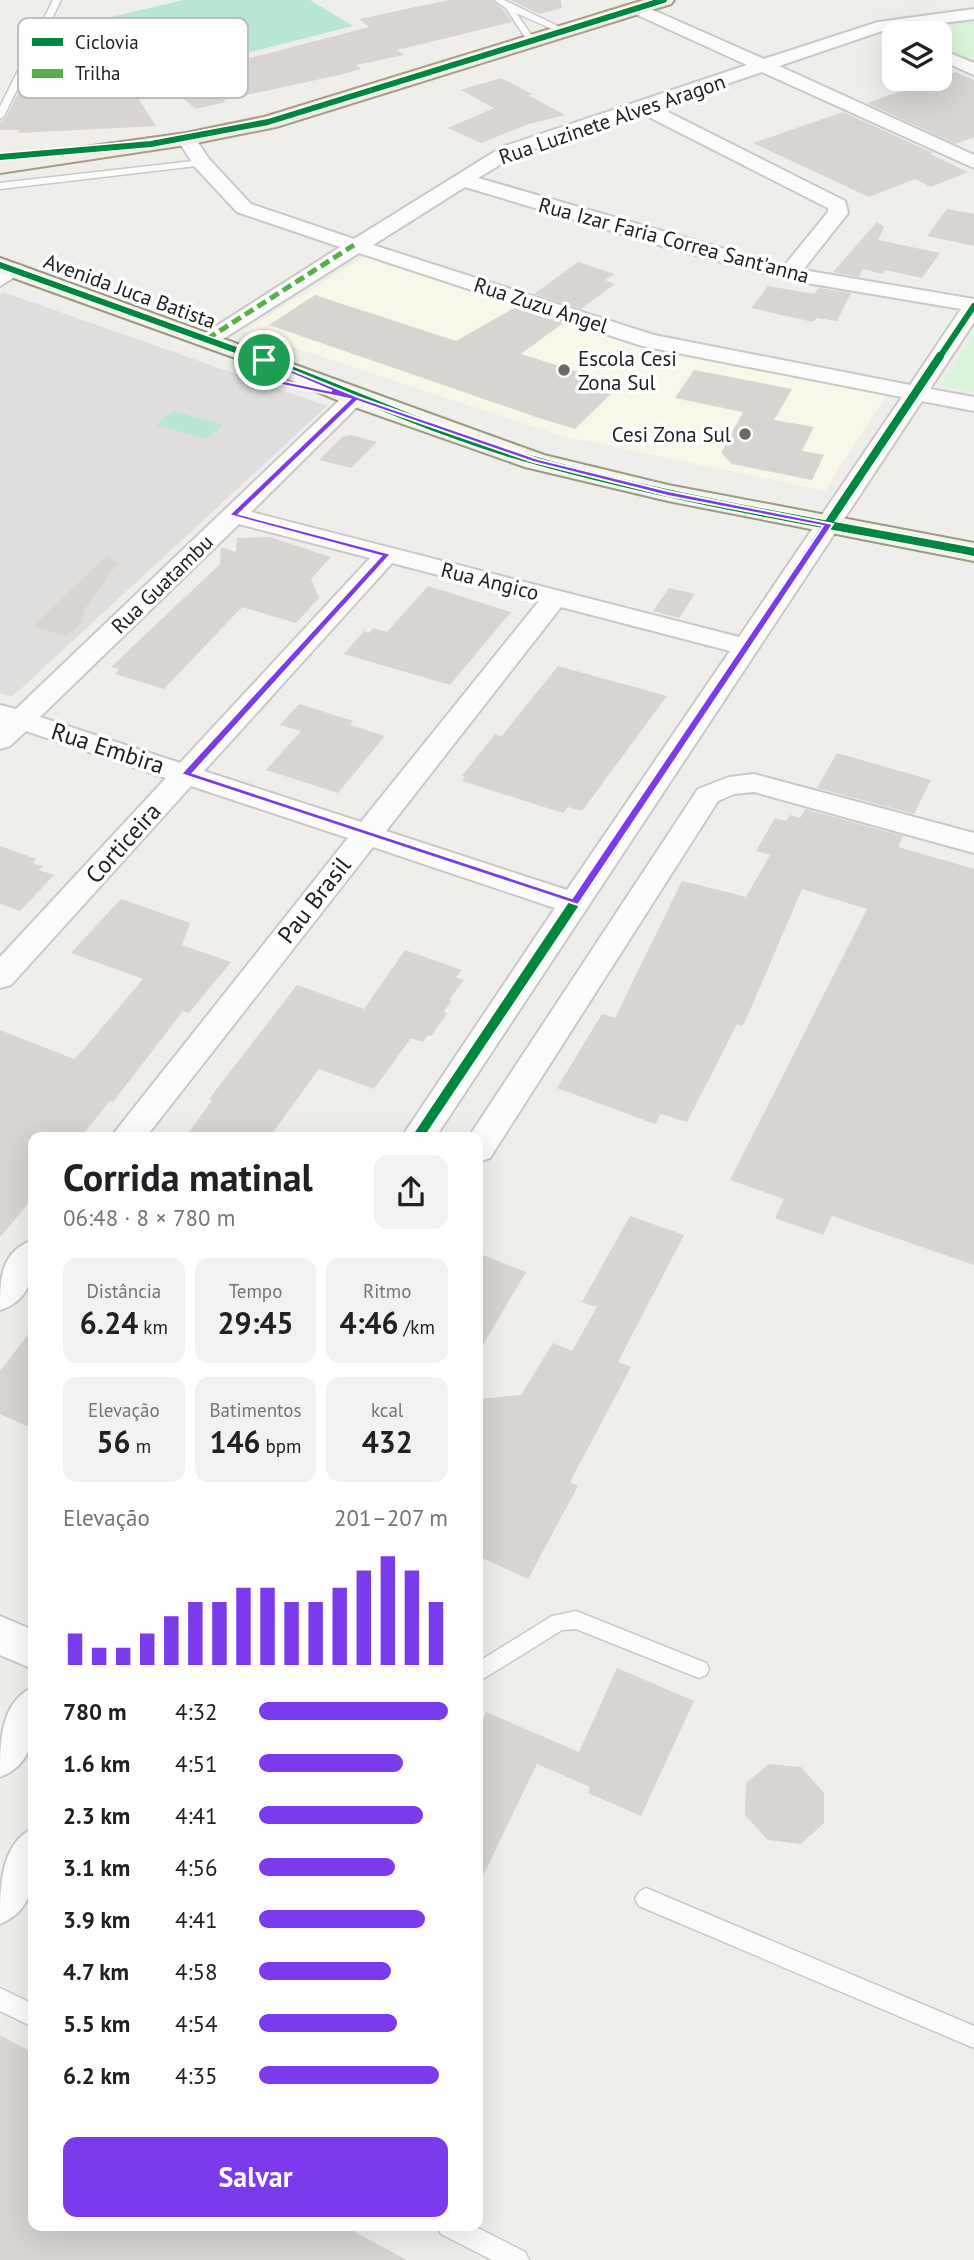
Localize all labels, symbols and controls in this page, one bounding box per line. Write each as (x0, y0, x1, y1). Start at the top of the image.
legend (18, 18, 248, 98)
map controls (882, 21, 952, 91)
button: layers (882, 21, 952, 91)
text: Ciclovia (75, 30, 139, 54)
text: Trilha (75, 61, 120, 85)
street label: Rua Luzinete Alves Aragon (495, 68, 729, 170)
street label: Rua Izar Faria Correa Sant'anna (536, 191, 812, 289)
street label: Avenida Juca Batista (40, 247, 220, 335)
street label: Rua Zuzu Angel (471, 271, 611, 339)
pin (234, 330, 294, 390)
icon: arrive (245, 341, 283, 379)
place label: Escola Cesi Zona Sul (578, 345, 677, 396)
marker: Escola Cesi Zona Sul (556, 362, 572, 378)
place label: Cesi Zona Sul (612, 421, 731, 448)
marker: Cesi Zona Sul (737, 426, 753, 442)
street label: Rua Guatambu (105, 529, 219, 639)
street label: Rua Angico (438, 556, 542, 606)
street label: Rua Embira (48, 715, 168, 781)
street label: Corticeira (79, 796, 167, 890)
street label: Pau Brasil (271, 850, 357, 950)
text: Corrida matinal (63, 1152, 313, 1201)
button: share (374, 1155, 448, 1229)
text: 06:48 · 8 × 780 m (63, 1203, 235, 1232)
text: Distância (86, 1279, 161, 1303)
text: Tempo (229, 1279, 282, 1303)
text: Ritmo (363, 1279, 411, 1303)
text: 6.24 (80, 1303, 138, 1342)
text: 29:45 (217, 1303, 294, 1342)
text: 4:46 (339, 1303, 399, 1342)
text: km (138, 1315, 168, 1339)
text: /km (399, 1315, 435, 1339)
text: Elevação (88, 1398, 160, 1422)
text: Batimentos (210, 1398, 301, 1422)
text: kcal (371, 1398, 403, 1422)
text: 56 (97, 1422, 131, 1461)
text: 146 (209, 1422, 260, 1461)
text: 432 (362, 1422, 413, 1461)
text: m (131, 1434, 151, 1458)
text: bpm (260, 1434, 302, 1458)
text: Elevação (63, 1503, 150, 1532)
text: 201–207 m (334, 1503, 448, 1532)
text: 780 m (63, 1697, 126, 1726)
text: 4:32 (175, 1697, 218, 1726)
text: 1.6 km (63, 1749, 130, 1778)
text: 4:51 (175, 1749, 218, 1778)
text: 2.3 km (63, 1801, 130, 1830)
text: 4:41 (175, 1801, 218, 1830)
text: 3.1 km (63, 1853, 130, 1882)
text: 4:56 (175, 1853, 218, 1882)
text: 3.9 km (63, 1905, 130, 1934)
text: 4:41 (175, 1905, 218, 1934)
text: 4.7 km (63, 1957, 129, 1986)
text: 4:58 (175, 1957, 218, 1986)
text: 5.5 km (63, 2009, 130, 2038)
text: 4:54 (175, 2009, 218, 2038)
text: 6.2 km (63, 2061, 130, 2090)
text: 4:35 (175, 2061, 218, 2090)
button: Salvar (63, 2137, 448, 2217)

